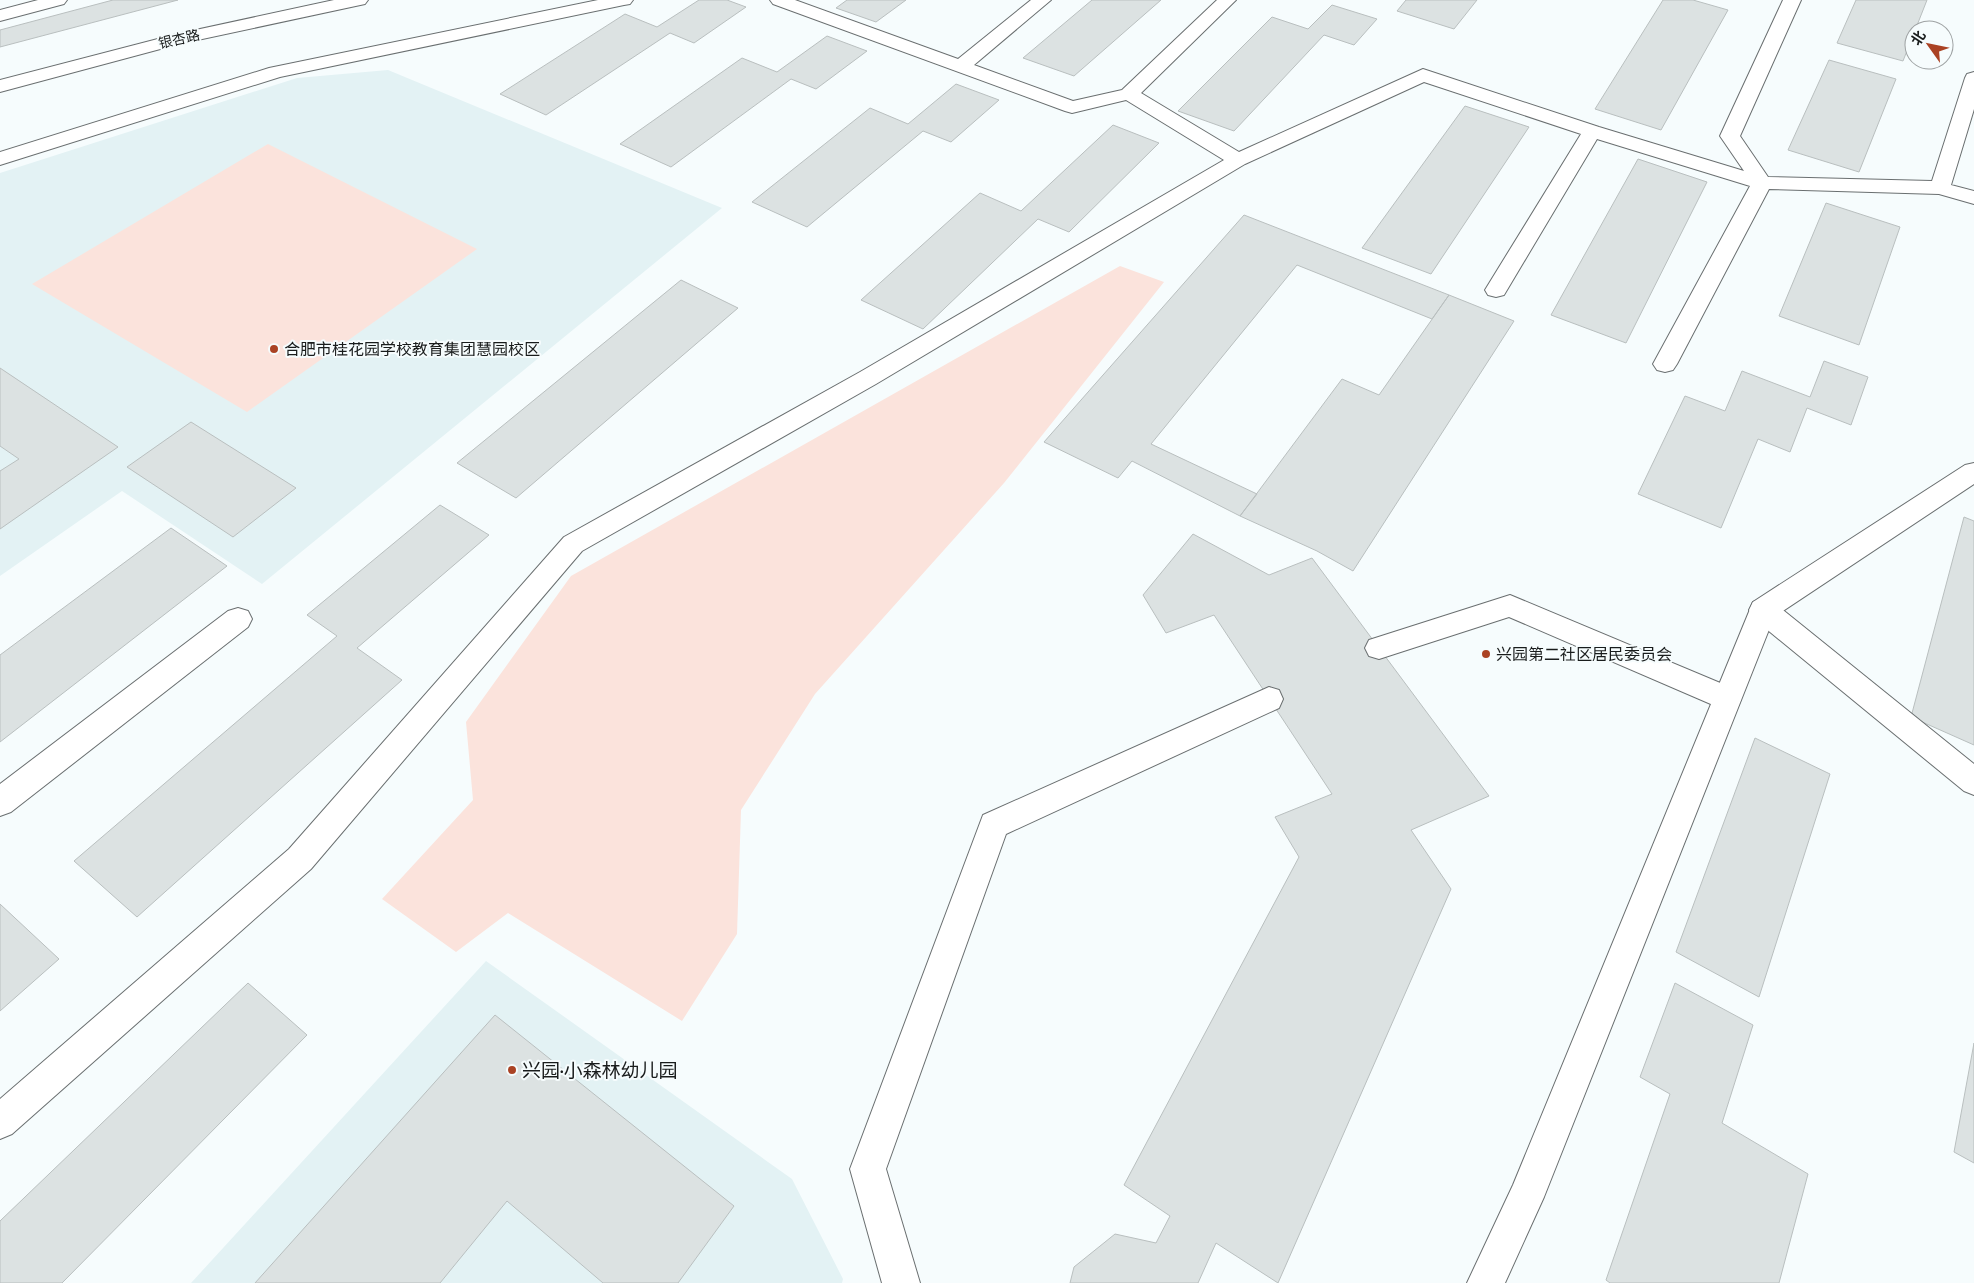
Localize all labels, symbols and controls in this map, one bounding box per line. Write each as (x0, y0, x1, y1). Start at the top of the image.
north arrow (1904, 20, 1954, 70)
street label: 银杏路 (157, 26, 201, 52)
text: 北 (1907, 27, 1929, 49)
place label: 合肥市桂花园学校教育集团慧园校区 (284, 339, 540, 360)
marker: 合肥市桂花园学校教育集团慧园校区 (268, 343, 280, 355)
place label: 兴园第二社区居民委员会 (1496, 644, 1672, 665)
marker: 兴园第二社区居民委员会 (1480, 648, 1492, 660)
place label: 兴园·小森林幼儿园 (522, 1058, 678, 1083)
marker: 兴园·小森林幼儿园 (506, 1064, 518, 1076)

